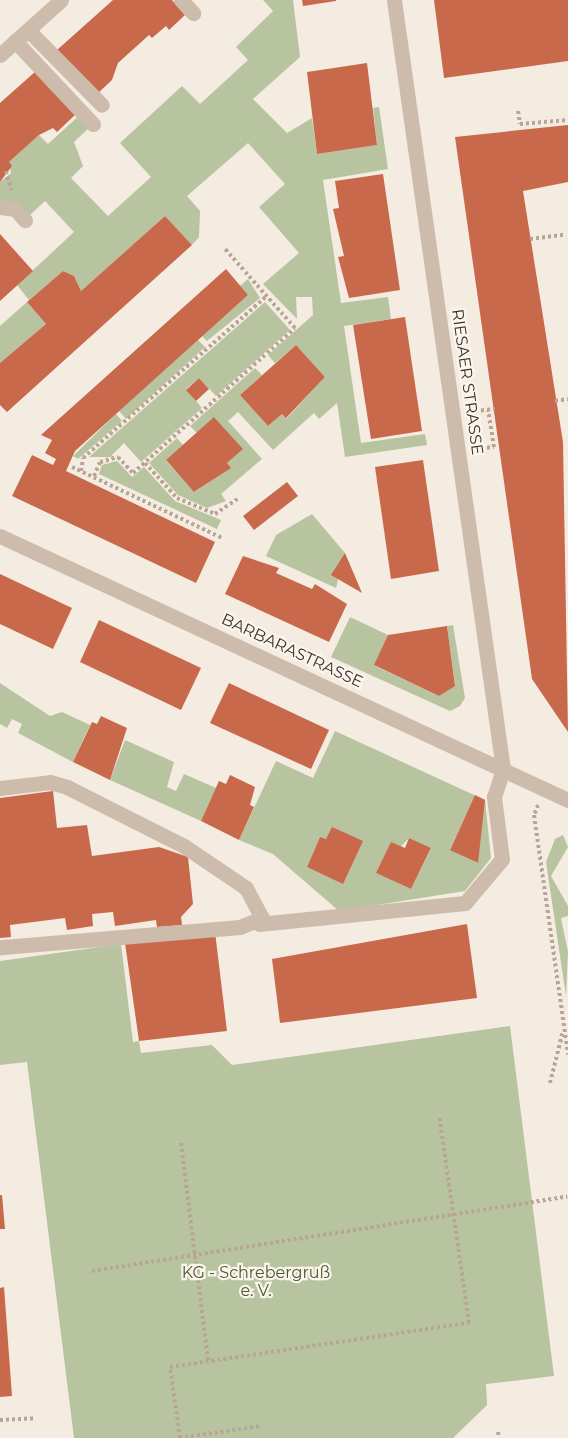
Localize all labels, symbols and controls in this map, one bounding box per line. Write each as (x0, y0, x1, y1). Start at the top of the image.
street label: RIESAER STRASSE (447, 308, 487, 456)
street label: BARBARASTRASSE (218, 610, 366, 692)
park label: KG - Schrebergruß e. V. (182, 1263, 330, 1301)

